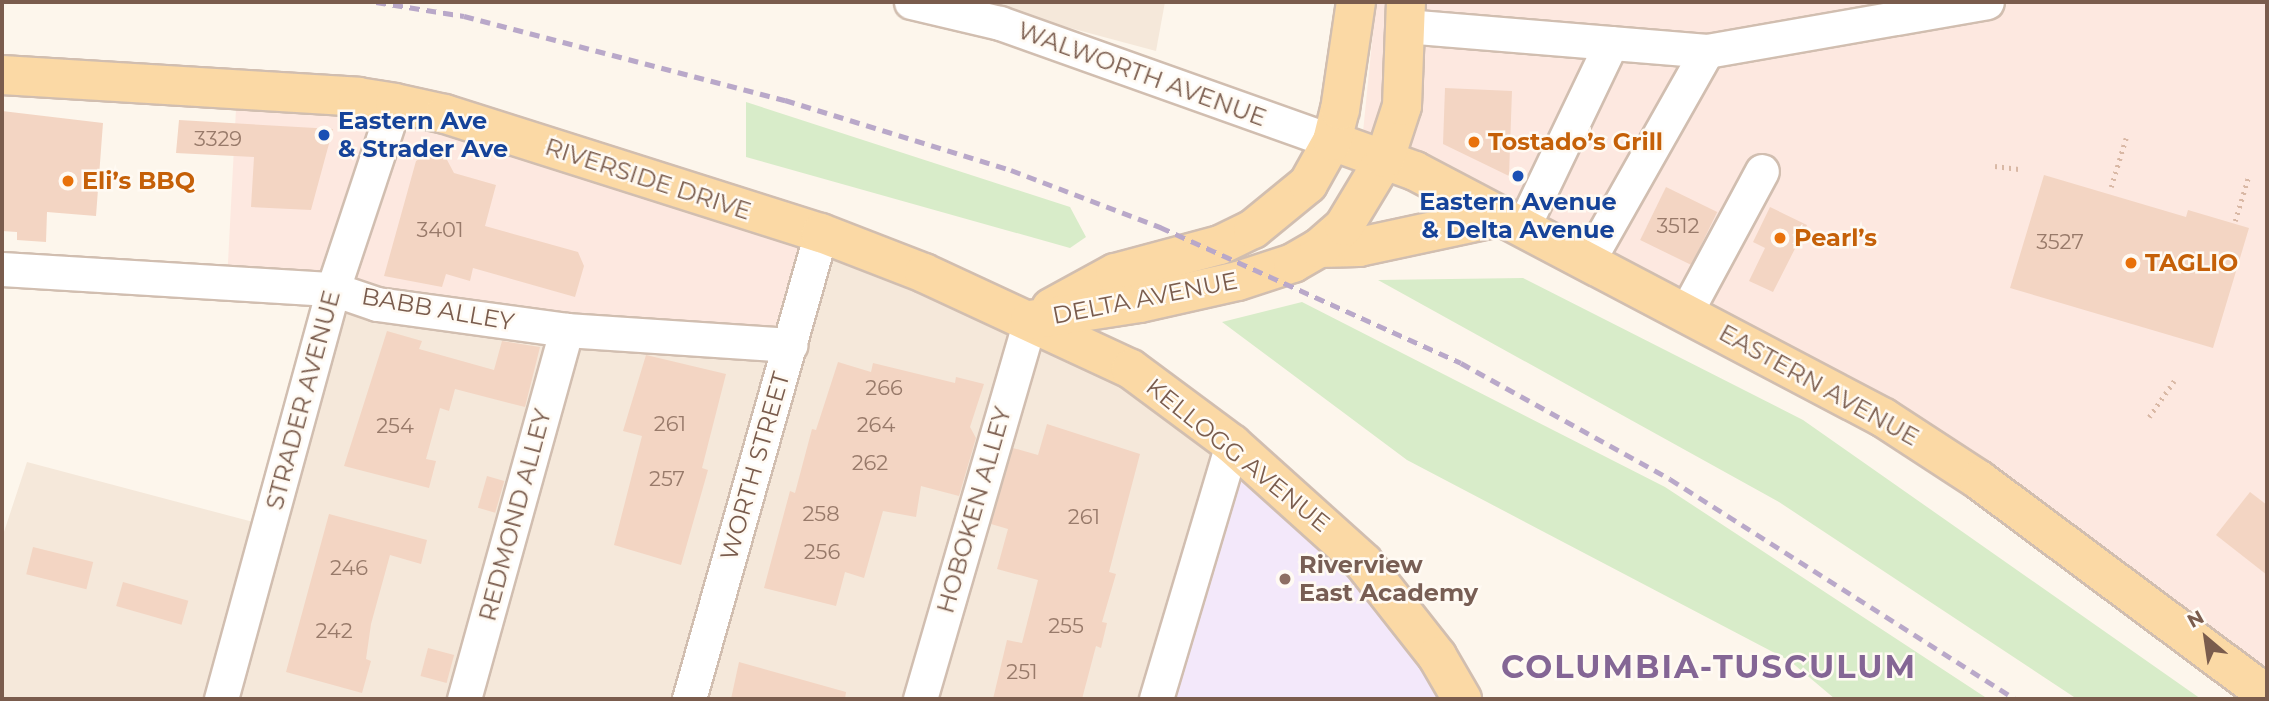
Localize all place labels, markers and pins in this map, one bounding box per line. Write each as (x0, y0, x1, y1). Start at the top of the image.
place label: Eastern Ave & Strader Ave (338, 107, 508, 163)
marker: Eastern Ave & Strader Ave (316, 127, 332, 143)
place label: Tostado’s Grill (1488, 128, 1663, 156)
marker: Tostado’s Grill (1466, 134, 1482, 150)
place label: Eli’s BBQ (82, 167, 195, 195)
marker: Eastern Avenue & Delta Avenue (1510, 168, 1526, 184)
marker: Eli’s BBQ (60, 173, 76, 189)
place label: Eastern Avenue & Delta Avenue (1419, 188, 1617, 244)
place label: Pearl’s (1794, 224, 1877, 252)
marker: Pearl’s (1772, 230, 1788, 246)
place label: TAGLIO (2145, 249, 2238, 277)
marker: TAGLIO (2123, 255, 2139, 271)
place label: Riverview East Academy (1299, 551, 1478, 607)
marker: Riverview East Academy (1277, 571, 1293, 587)

